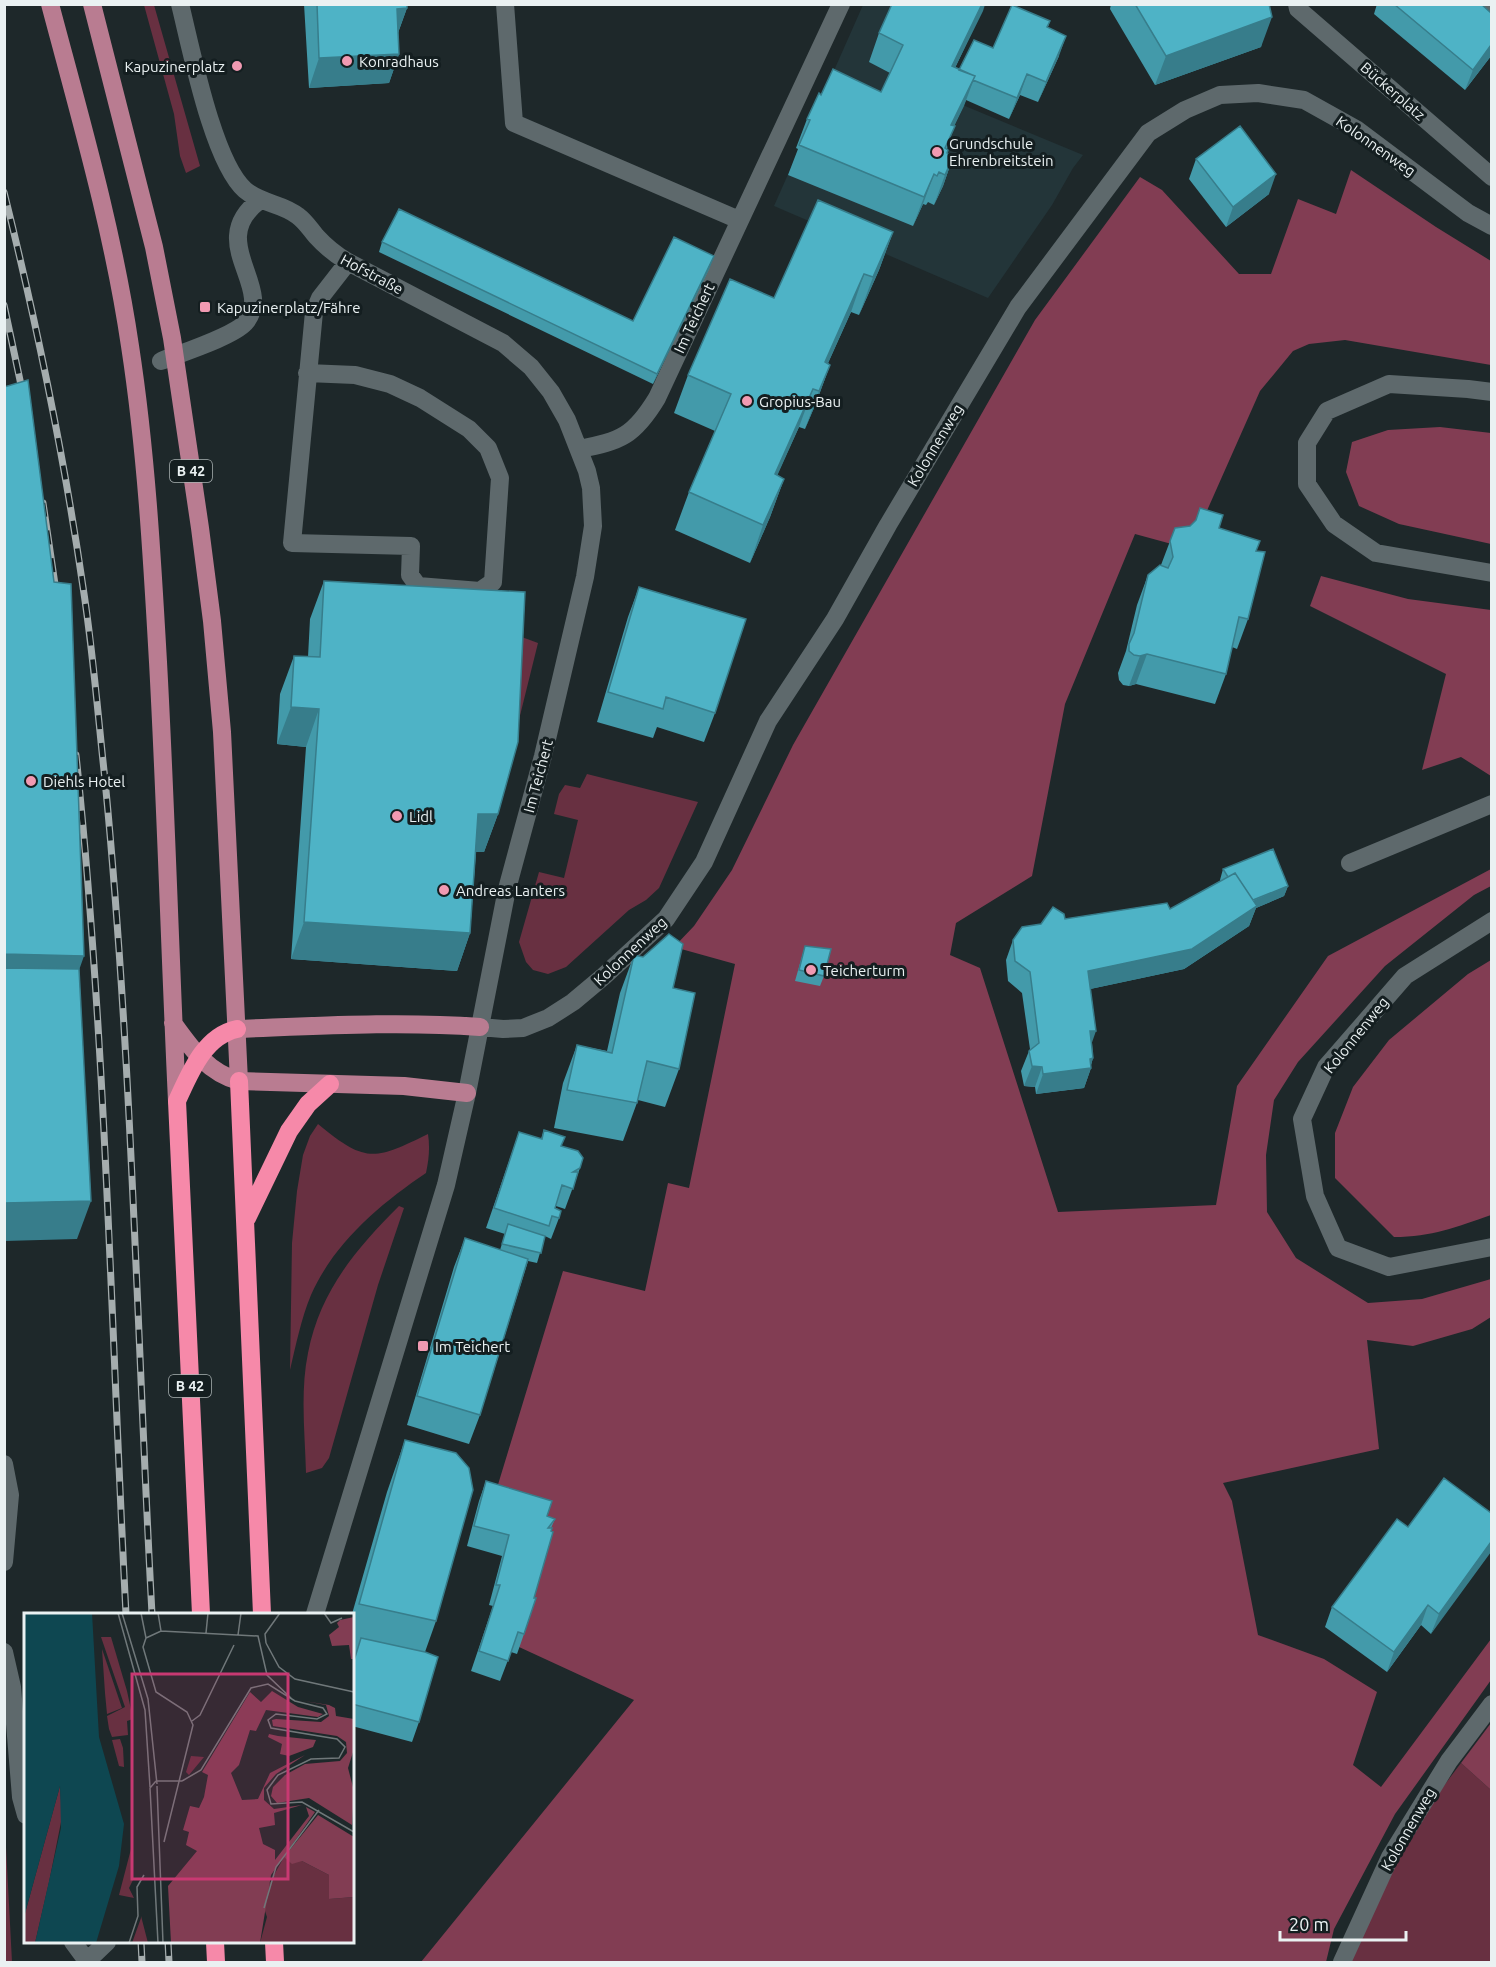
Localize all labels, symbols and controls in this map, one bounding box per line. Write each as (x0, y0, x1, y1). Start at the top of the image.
place label: Konradhaus (359, 53, 439, 70)
marker: Konradhaus (340, 54, 354, 68)
place label: Kapuzinerplatz (125, 58, 225, 75)
street label: Bückerplatz (1357, 58, 1429, 124)
marker: Kapuzinerplatz (230, 59, 244, 73)
street label: Kolonnenweg (1333, 112, 1419, 180)
place label: Grundschule Ehrenbreitstein (949, 135, 1054, 169)
marker: Grundschule Ehrenbreitstein (930, 145, 944, 159)
street label: Hofstraße (338, 251, 406, 297)
street label: Im Teichert (670, 280, 718, 356)
place label: Kapuzinerplatz/Fähre (217, 299, 361, 316)
marker: Kapuzinerplatz/Fähre (198, 300, 212, 314)
place label: Gropius-Bau (759, 393, 841, 410)
marker: Gropius-Bau (740, 394, 754, 408)
street label: Kolonnenweg (904, 401, 966, 489)
road number: B 42 (170, 460, 212, 482)
street label: Im Teichert (520, 737, 556, 815)
place label: Diehls Hotel (43, 773, 125, 790)
marker: Diehls Hotel (24, 774, 38, 788)
place label: Lidl (409, 808, 433, 825)
marker: Lidl (390, 809, 404, 823)
place label: Andreas Lanters (456, 882, 565, 899)
marker: Andreas Lanters (437, 883, 451, 897)
street label: Kolonnenweg (590, 913, 670, 989)
place label: Teicherturm (823, 962, 905, 979)
marker: Teicherturm (804, 963, 818, 977)
street label: Kolonnenweg (1320, 994, 1392, 1076)
place label: Im Teichert (435, 1338, 510, 1355)
marker: Im Teichert (416, 1339, 430, 1353)
road number: B 42 (169, 1375, 211, 1397)
inset map (24, 1613, 354, 1943)
street label: Kolonnenweg (1377, 1785, 1439, 1873)
scale bar (1280, 1904, 1406, 1942)
text: 20 m (1289, 1914, 1329, 1934)

